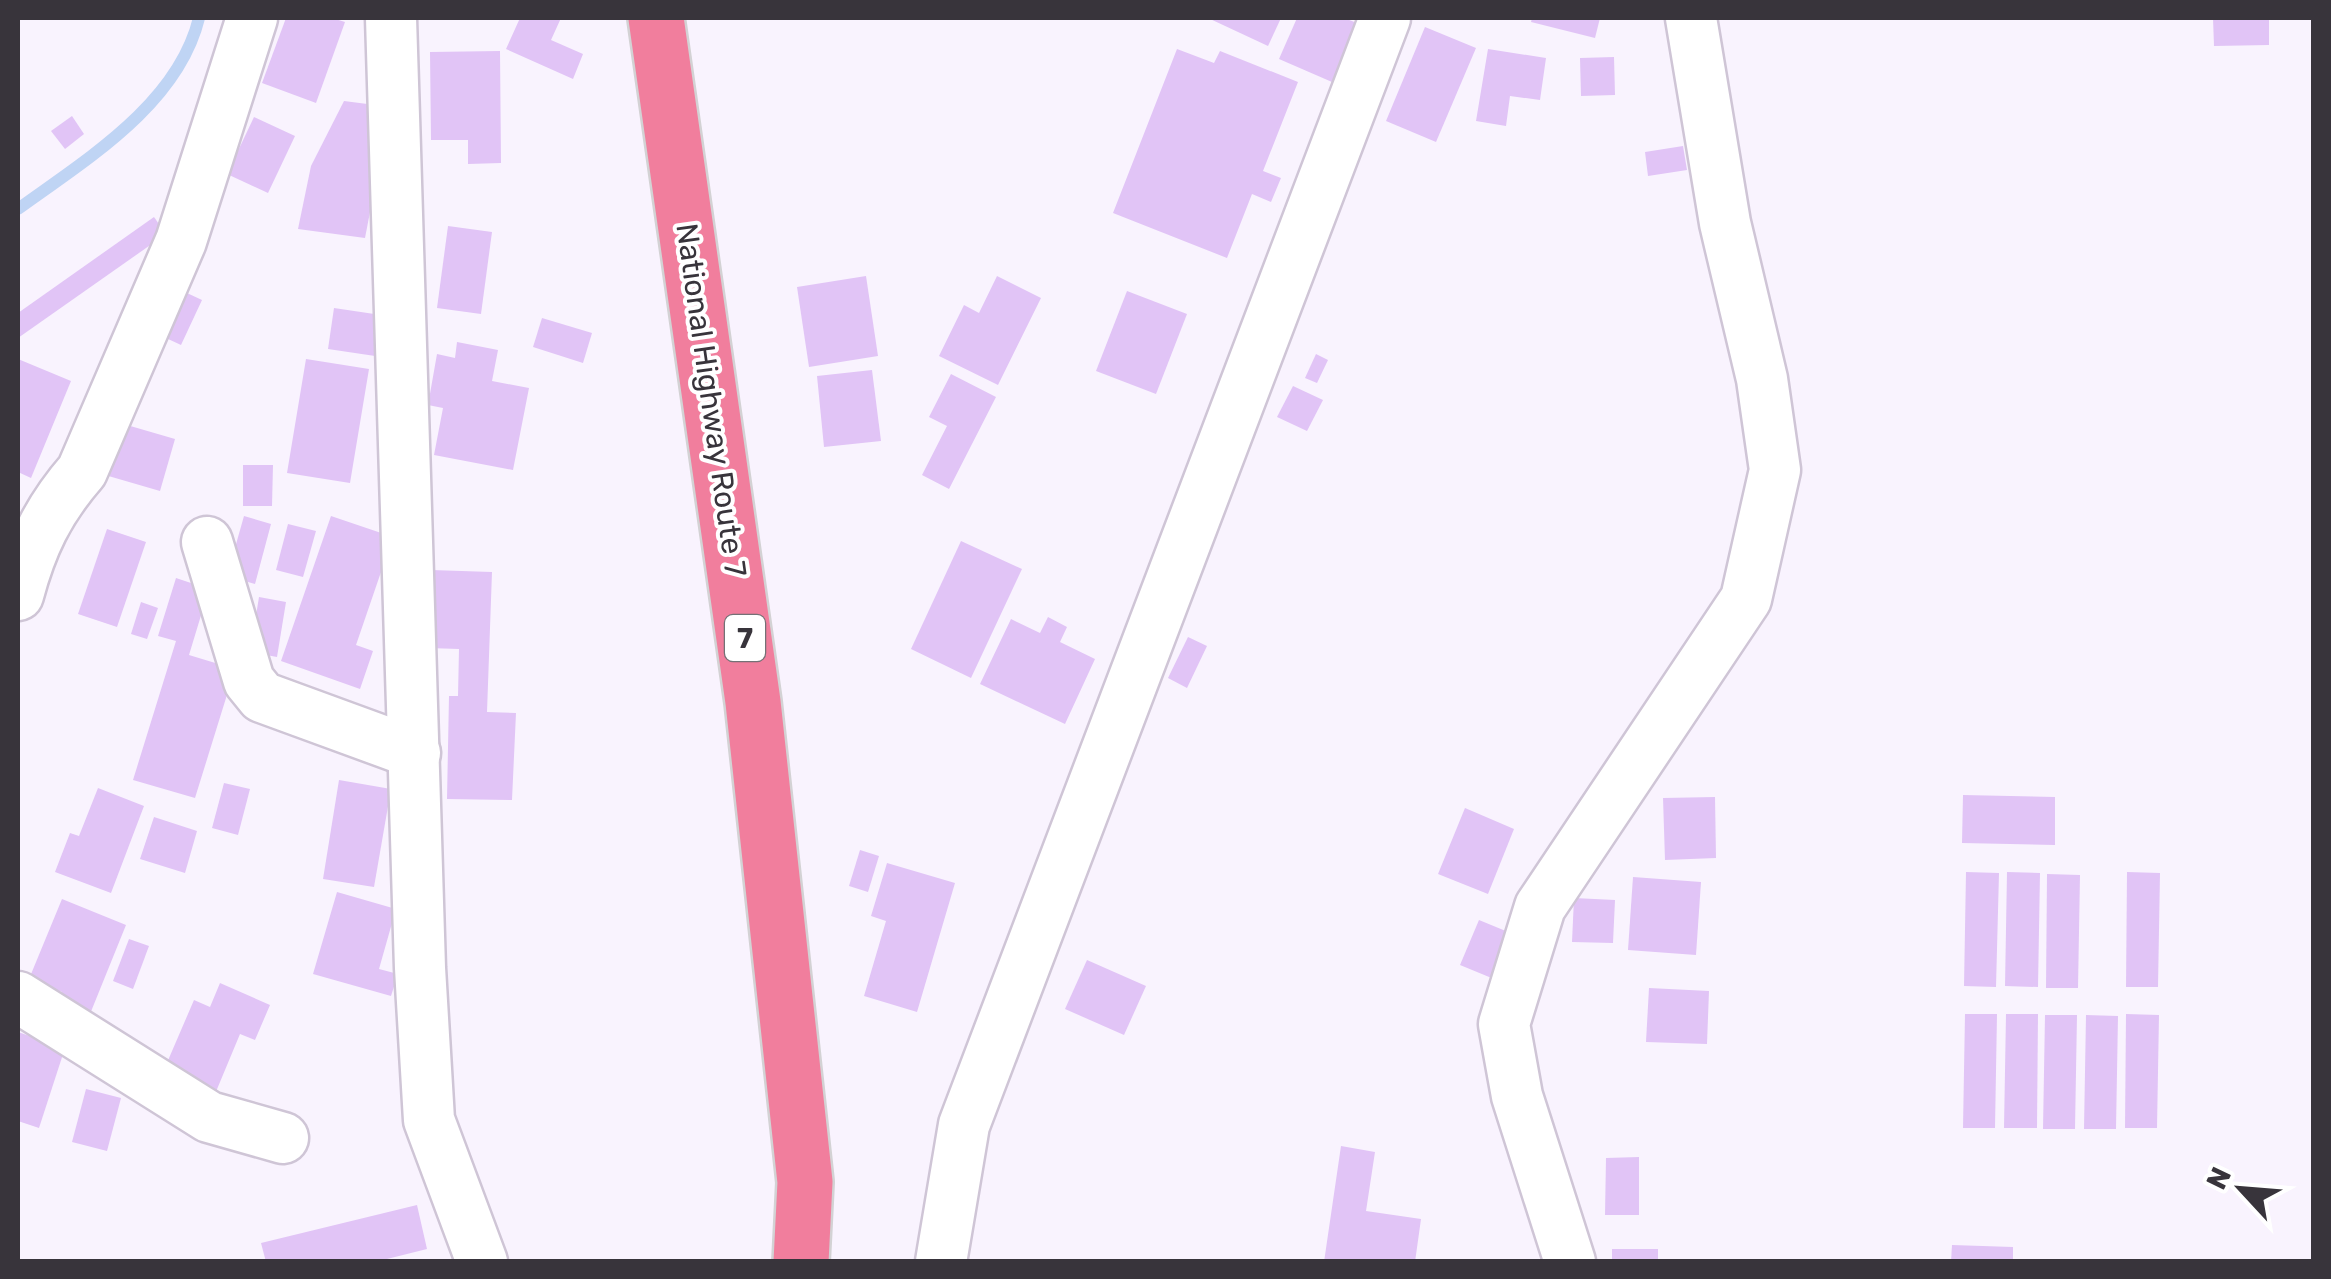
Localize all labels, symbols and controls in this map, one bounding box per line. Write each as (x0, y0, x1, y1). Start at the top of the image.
street label: National Highway Route 7 (668, 221, 754, 579)
road number: 7 (725, 615, 765, 661)
north arrow (2191, 1139, 2291, 1239)
text: N (2200, 1162, 2238, 1195)

